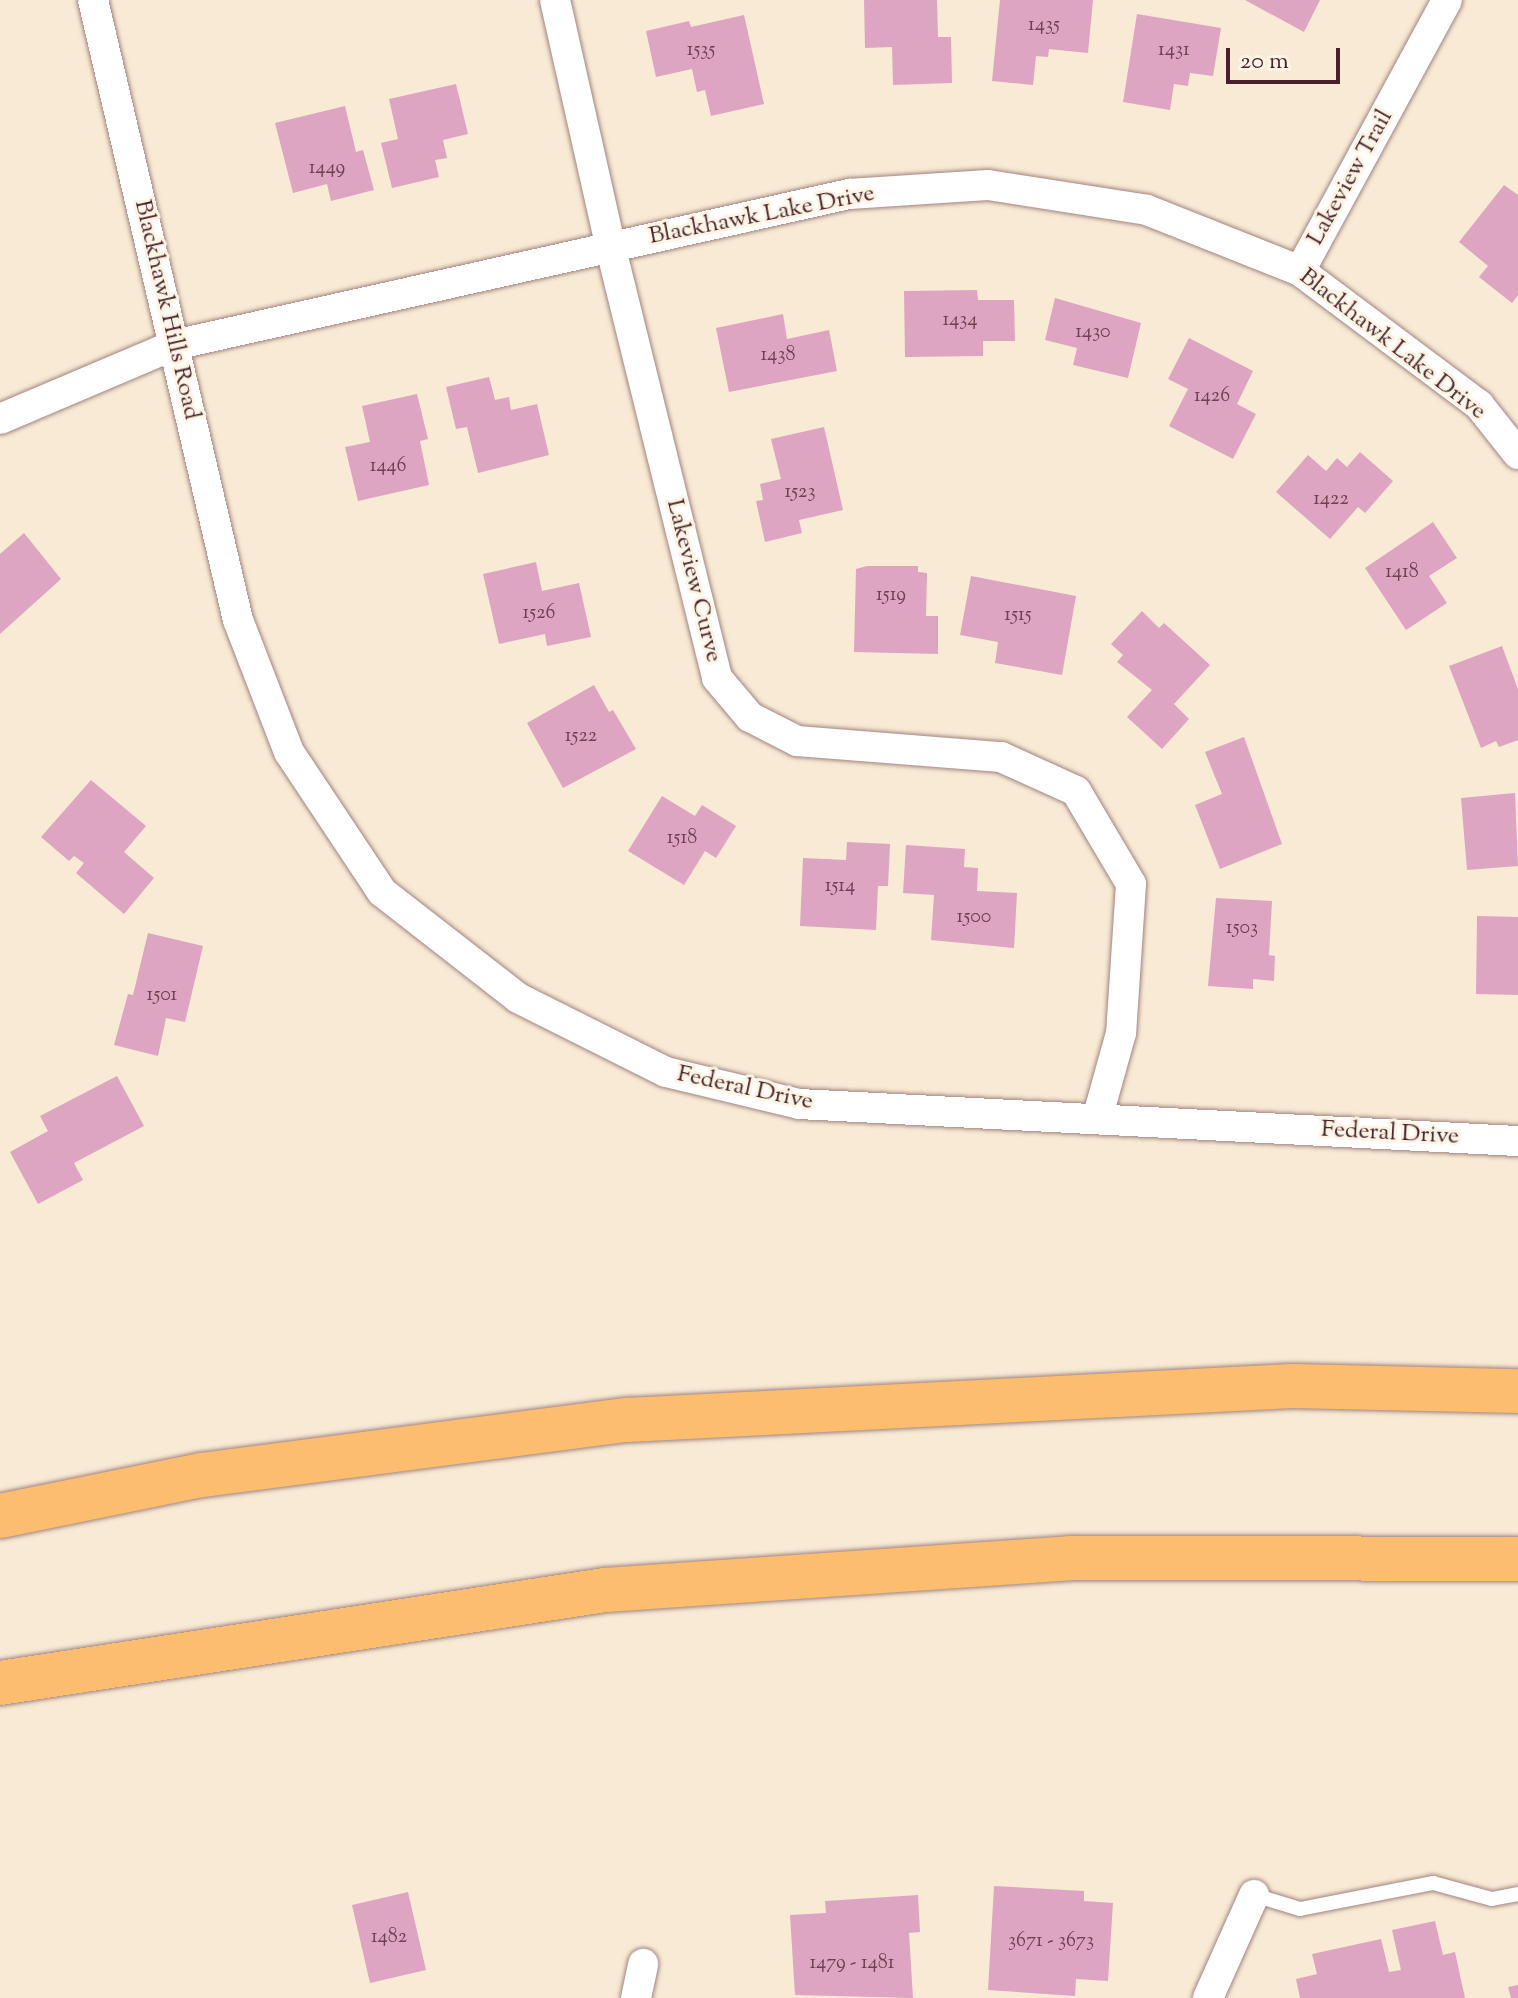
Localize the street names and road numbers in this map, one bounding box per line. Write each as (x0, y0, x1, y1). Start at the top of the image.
street label: Lakeview Trail (1302, 105, 1400, 251)
street label: Blackhawk Lake Drive (647, 180, 877, 252)
street label: Blackhawk Hills Road (127, 197, 205, 423)
street label: Blackhawk Lake Drive (1293, 263, 1491, 427)
street label: Lakeview Curve (659, 497, 727, 665)
street label: Federal Drive (674, 1061, 816, 1117)
street label: Federal Drive (1320, 1116, 1460, 1152)

